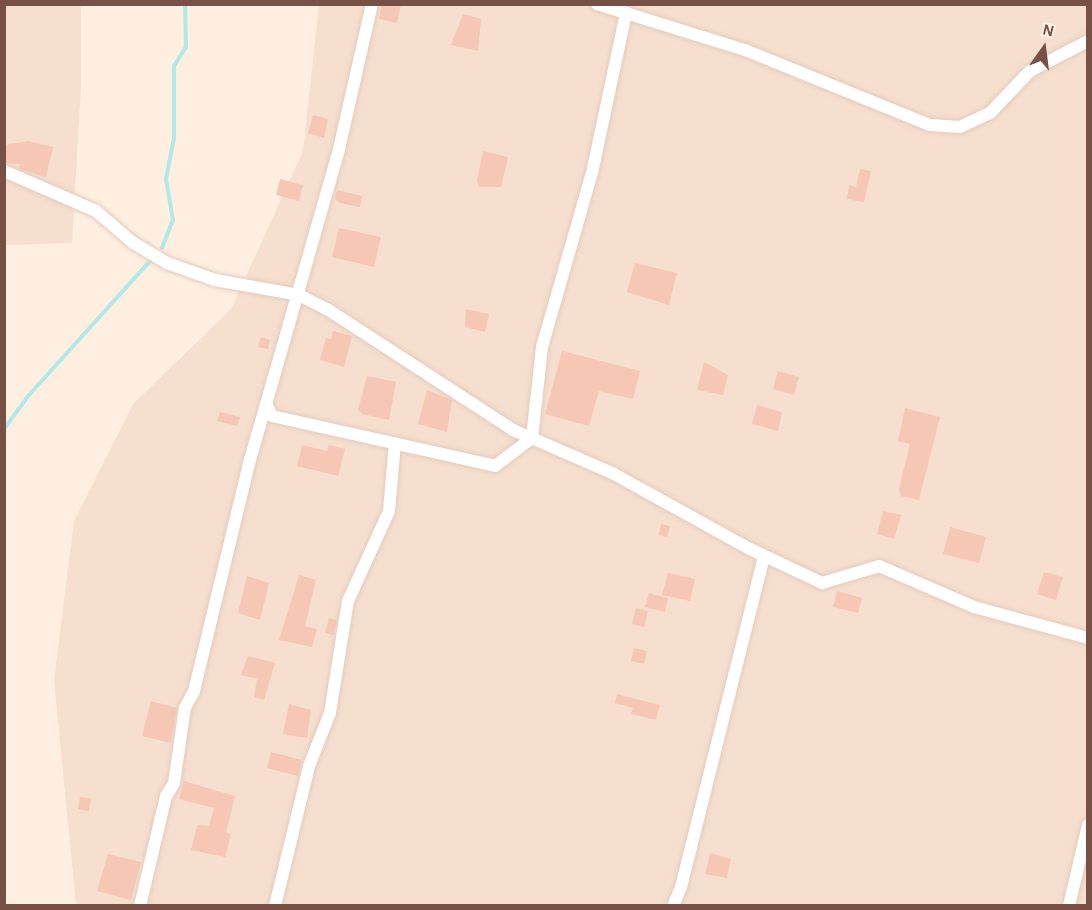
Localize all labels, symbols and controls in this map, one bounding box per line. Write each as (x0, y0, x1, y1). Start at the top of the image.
north arrow (1014, 18, 1074, 78)
text: N (1041, 21, 1056, 40)

